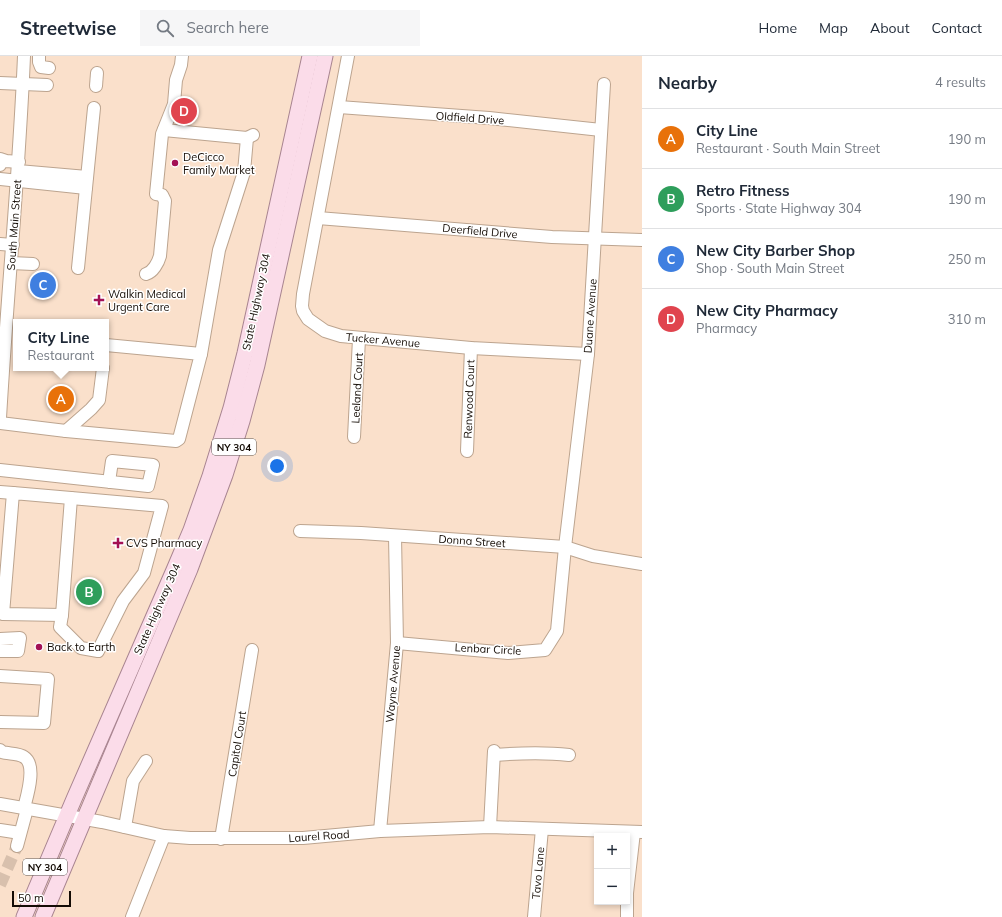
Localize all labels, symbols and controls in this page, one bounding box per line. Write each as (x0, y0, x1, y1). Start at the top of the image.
search box (140, 10, 420, 46)
text: Streetwise (20, 16, 116, 40)
icon: search (154, 17, 176, 39)
text: Search here (186, 18, 269, 37)
text: Home (758, 19, 797, 37)
text: Map (819, 19, 848, 37)
text: About (870, 19, 910, 37)
text: Contact (932, 19, 982, 37)
text: Nearby (658, 72, 717, 93)
text: 4 results (935, 74, 986, 90)
pin: D (171, 96, 197, 126)
street label: Oldfield Drive (435, 109, 505, 127)
text: City Line (696, 121, 758, 140)
text: A (666, 131, 676, 147)
text: 190 m (948, 131, 986, 147)
text: Restaurant · South Main Street (696, 140, 880, 156)
place label: DeCicco Family Market (183, 150, 255, 177)
marker: DeCicco Family Market (170, 158, 180, 168)
street label: South Main Street (4, 179, 24, 271)
text: Retro Fitness (696, 181, 789, 200)
text: B (667, 191, 675, 207)
text: 190 m (948, 191, 986, 207)
text: Sports · State Highway 304 (696, 200, 862, 216)
street label: Deerfield Drive (442, 221, 518, 241)
text: New City Barber Shop (696, 241, 855, 260)
text: C (667, 251, 675, 267)
text: 250 m (948, 251, 986, 267)
street label: State Highway 304 (239, 252, 273, 352)
text: Shop · South Main Street (696, 260, 844, 276)
pin: C (30, 270, 56, 300)
street label: Duane Avenue (580, 278, 600, 354)
place label: Walkin Medical Urgent Care (108, 287, 186, 314)
marker: Walkin Medical Urgent Care (93, 294, 105, 306)
text: New City Pharmacy (696, 301, 838, 320)
text: D (666, 311, 676, 327)
text: 310 m (948, 311, 986, 327)
popup (13, 319, 109, 371)
text: Pharmacy (696, 320, 757, 336)
text: City Line (28, 328, 89, 347)
street label: Tucker Avenue (345, 330, 421, 350)
text: Restaurant (28, 347, 94, 363)
street label: Leeland Court (348, 352, 366, 424)
street label: Renwood Court (461, 359, 477, 439)
pin: A (48, 384, 74, 414)
road number: NY 304 (212, 439, 256, 455)
your location (267, 456, 287, 476)
street label: Donna Street (438, 532, 506, 550)
place label: CVS Pharmacy (126, 536, 203, 550)
marker: CVS Pharmacy (113, 538, 123, 548)
street label: State Highway 304 (131, 561, 184, 657)
pin: B (76, 577, 102, 607)
place label: Back to Earth (47, 640, 116, 654)
street label: Lenbar Circle (454, 640, 522, 658)
marker: Back to Earth (34, 642, 44, 652)
street label: Wayne Avenue (383, 645, 403, 723)
street label: Capitol Court (225, 710, 249, 778)
street label: Laurel Road (288, 827, 350, 845)
map controls (594, 833, 630, 905)
button: + (594, 833, 630, 869)
street label: Tavo Lane (529, 846, 547, 900)
road number: NY 304 (23, 859, 67, 875)
button: − (594, 869, 630, 905)
scale bar (12, 889, 71, 908)
text: 50 m (18, 891, 44, 905)

